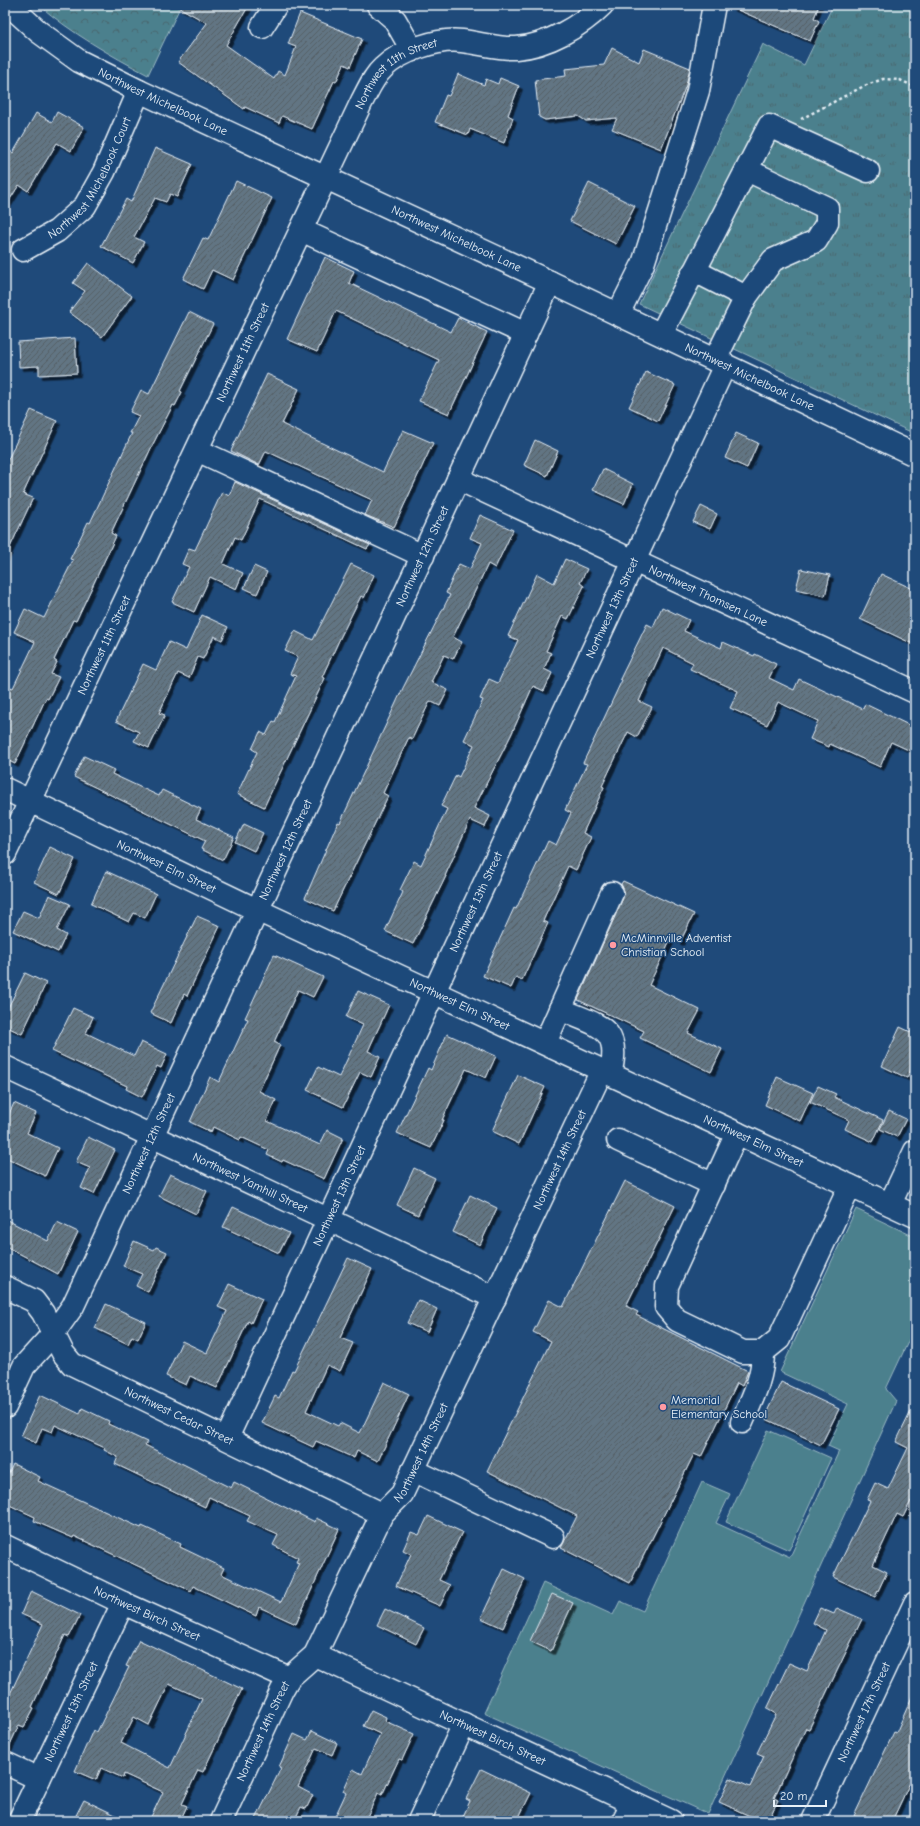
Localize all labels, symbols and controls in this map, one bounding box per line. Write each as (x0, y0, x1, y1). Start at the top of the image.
street label: Northwest 11th Street (352, 35, 439, 111)
street label: Northwest Michelbook Lane (96, 65, 230, 138)
street label: Northwest Michelbook Court (45, 114, 134, 242)
street label: Northwest Michelbook Lane (389, 202, 524, 275)
street label: Northwest 11th Street (213, 300, 272, 404)
street label: Northwest Michelbook Lane (683, 340, 817, 413)
street label: Northwest 12th Street (393, 503, 452, 609)
street label: Northwest 13th Street (583, 555, 642, 660)
street label: Northwest Thomsen Lane (646, 562, 770, 629)
street label: Northwest 11th Street (75, 593, 134, 697)
street label: Northwest 12th Street (256, 797, 315, 902)
street label: Northwest Elm Street (115, 837, 219, 896)
street label: Northwest 13th Street (446, 849, 505, 954)
place label: McMinnville Adventist Christian School (621, 931, 732, 959)
marker: McMinnville Adventist Christian School (608, 940, 618, 950)
street label: Northwest Elm Street (408, 975, 512, 1034)
street label: Northwest 12th Street (119, 1091, 178, 1196)
street label: Northwest 14th Street (530, 1107, 589, 1212)
street label: Northwest Elm Street (701, 1112, 806, 1170)
street label: Northwest 13th Street (310, 1143, 369, 1248)
street label: Northwest Yamhill Street (190, 1149, 310, 1216)
street label: Northwest Cedar Street (122, 1384, 236, 1448)
place label: Memorial Elementary School (671, 1393, 767, 1421)
street label: Northwest 14th Street (391, 1400, 451, 1505)
marker: Memorial Elementary School (658, 1402, 668, 1412)
street label: Northwest Birch Street (91, 1583, 203, 1644)
street label: Northwest 13th Street (41, 1659, 101, 1764)
street label: Northwest 17th Street (834, 1660, 893, 1765)
street label: Northwest 14th Street (233, 1678, 293, 1784)
street label: Northwest Birch Street (437, 1707, 548, 1769)
scale bar (774, 1782, 826, 1808)
text: 20 m (780, 1789, 808, 1803)

